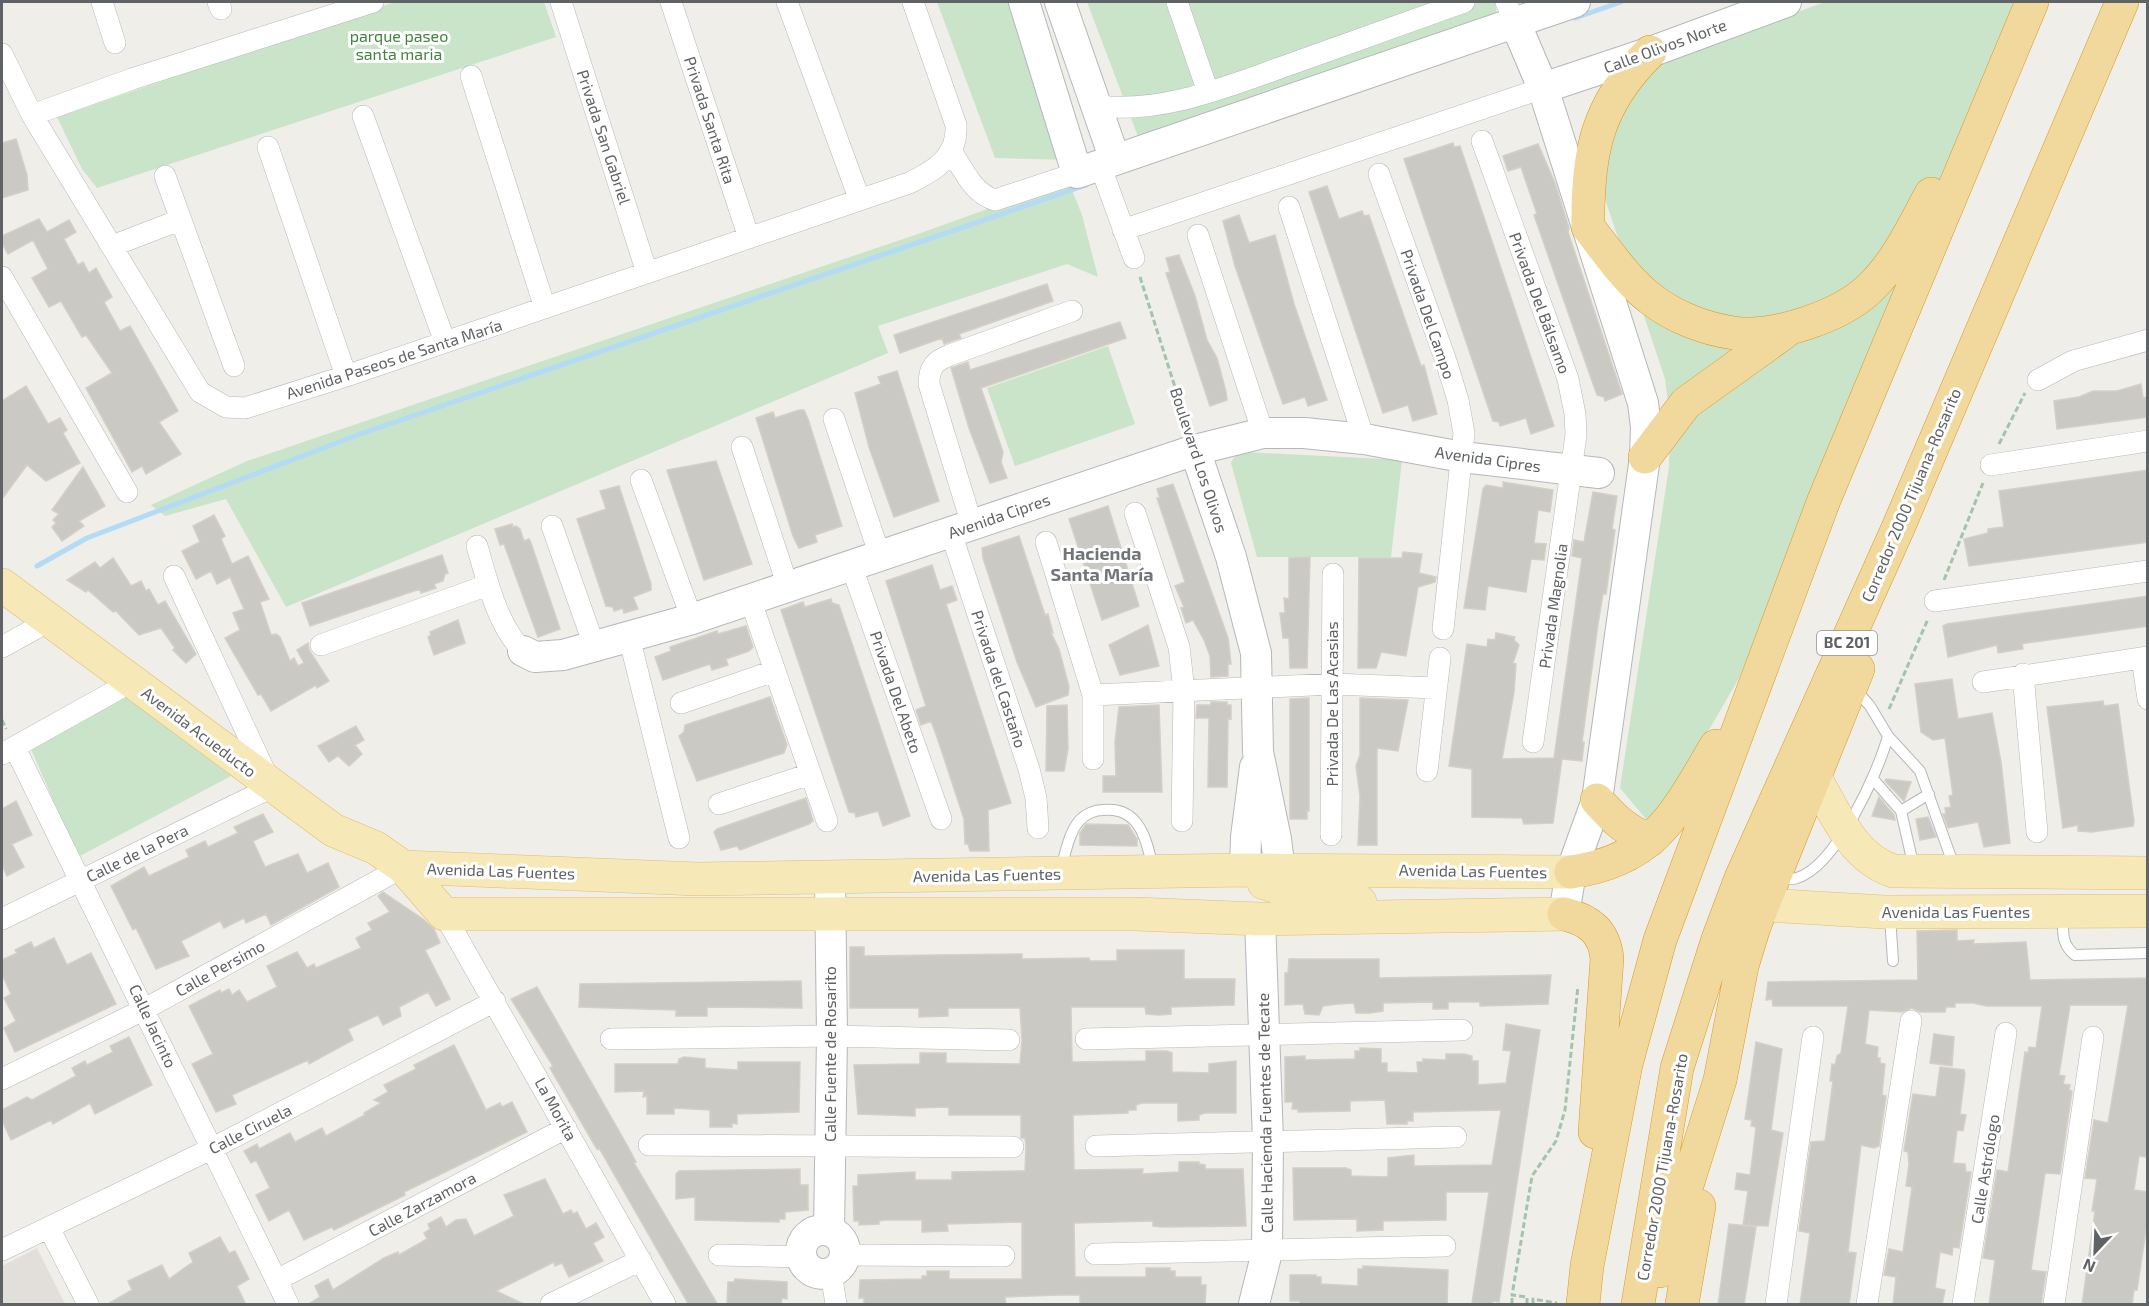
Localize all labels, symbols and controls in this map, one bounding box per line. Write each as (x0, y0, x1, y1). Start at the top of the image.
street label: Calle Olivos Norte (1601, 14, 1729, 77)
park label: parque paseo santa maria (350, 26, 448, 63)
street label: Privada Santa Rita (681, 54, 740, 186)
street label: Privada San Gabriel (574, 67, 635, 207)
street label: Privada Del Bálsamo (1506, 230, 1575, 376)
street label: Privada Del Campo (1397, 246, 1460, 381)
street label: Avenida Paseos de Santa María (283, 315, 504, 402)
street label: Boulevard Los Olivos (1167, 385, 1232, 535)
street label: Corredor 2000 Tijuana-Rosarito (1857, 385, 1965, 605)
street label: Avenida Cipres (1434, 442, 1542, 475)
street label: Avenida Cipres (945, 489, 1052, 542)
district label: Hacienda Santa María (1051, 542, 1153, 585)
street label: Privada Magnolia (1534, 542, 1571, 670)
street label: Privada del Castaño (968, 608, 1031, 750)
street label: Privada De Las Acasias (1322, 621, 1341, 787)
street label: Privada Del Abeto (867, 628, 926, 756)
road number: BC 201 (1817, 631, 1877, 655)
street label: Avenida Acueducto (139, 683, 260, 781)
street label: Calle de la Pera (83, 820, 191, 885)
street label: Avenida Las Fuentes (427, 858, 575, 883)
street label: Avenida Las Fuentes (1399, 860, 1547, 881)
street label: Avenida Las Fuentes (913, 864, 1061, 885)
street label: Avenida Las Fuentes (1882, 902, 2030, 921)
street label: Calle Persimo (172, 935, 268, 1000)
street label: Calle Fuente de Rosarito (820, 966, 839, 1142)
street label: Calle Jacinto (126, 981, 181, 1070)
street label: Calle Hacienda Fuentes de Tecate (1253, 993, 1276, 1233)
street label: Corredor 2000 Tijuana-Rosarito (1632, 1052, 1692, 1282)
street label: La Morita (531, 1074, 581, 1144)
street label: Calle Ciruela (205, 1100, 294, 1158)
street label: Calle Astrólogo (1966, 1113, 2003, 1225)
street label: Calle Zarzamora (365, 1167, 479, 1240)
north arrow (2065, 1222, 2125, 1282)
text: N (2080, 1255, 2098, 1277)

